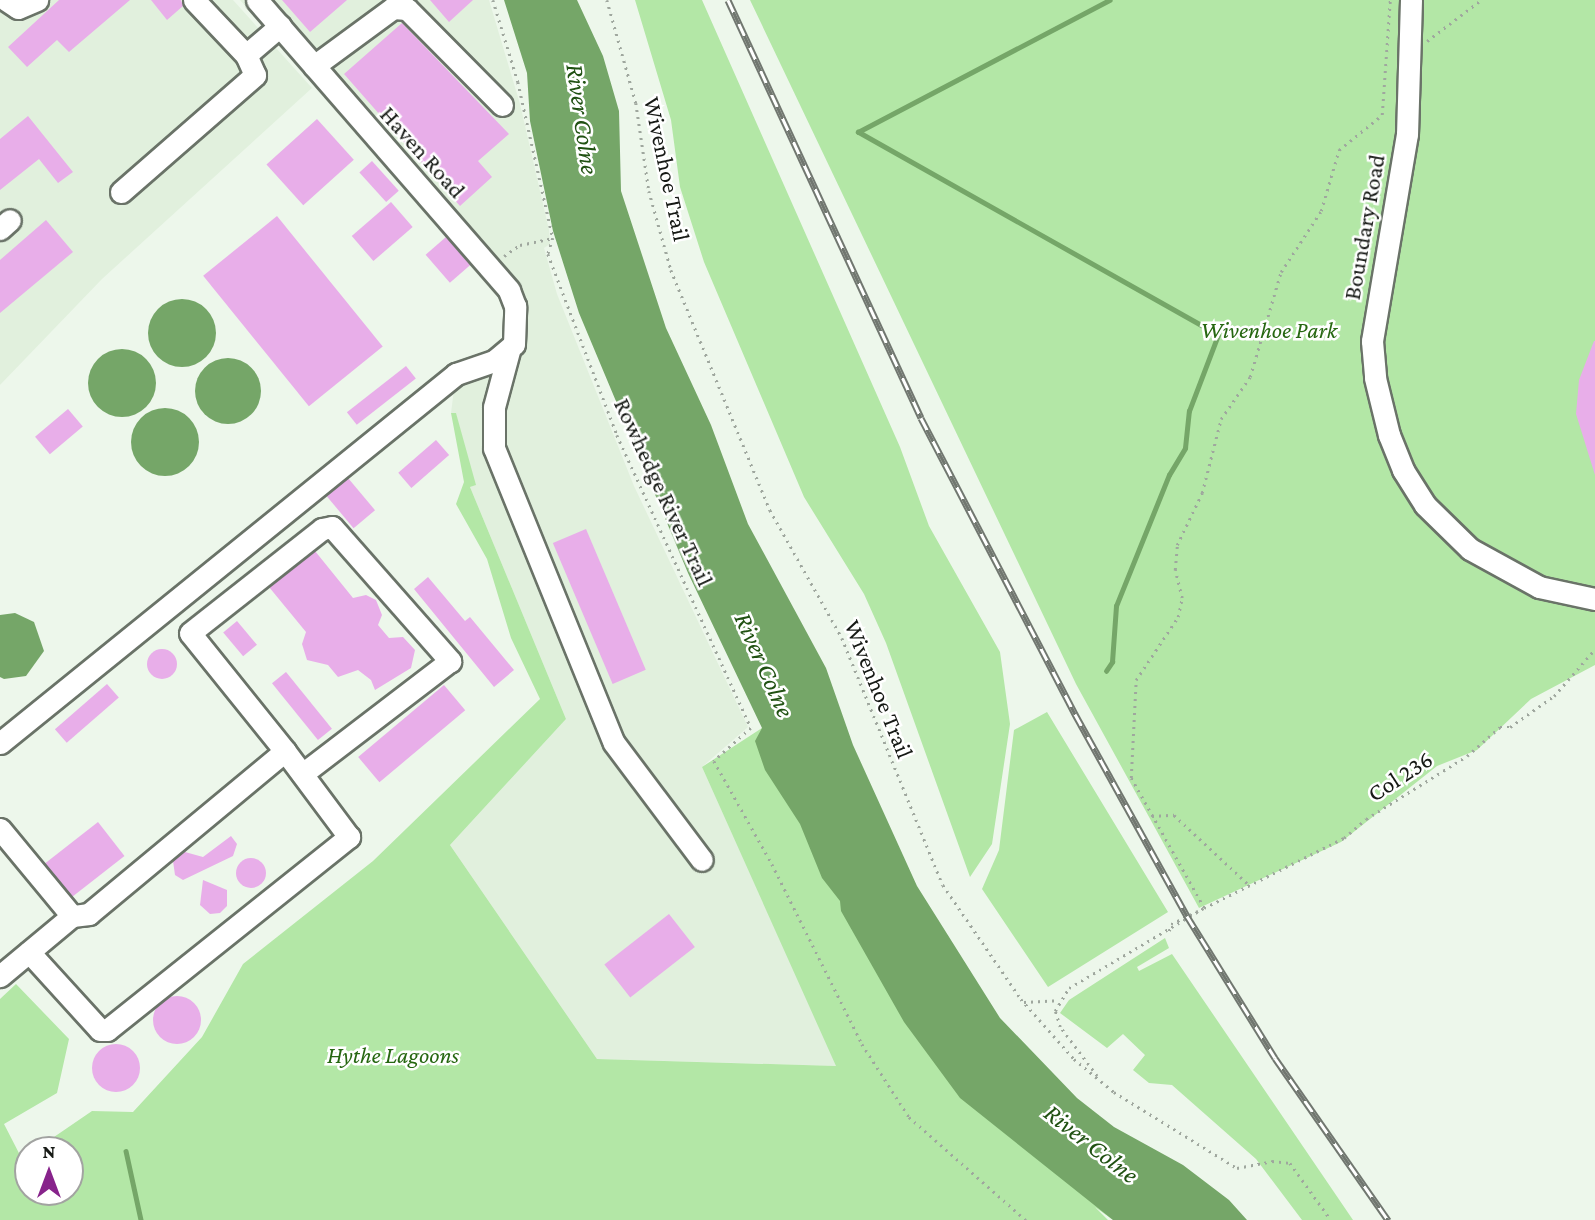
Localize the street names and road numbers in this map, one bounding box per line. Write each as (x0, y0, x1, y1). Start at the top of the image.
street label: Wivenhoe Trail (638, 94, 696, 244)
street label: Haven Road (374, 100, 472, 204)
street label: Boundary Road (1337, 152, 1391, 302)
street label: Rowhedge River Trail (608, 394, 720, 590)
street label: Wivenhoe Trail (838, 616, 920, 762)
street label: Col 236 (1362, 744, 1438, 808)

